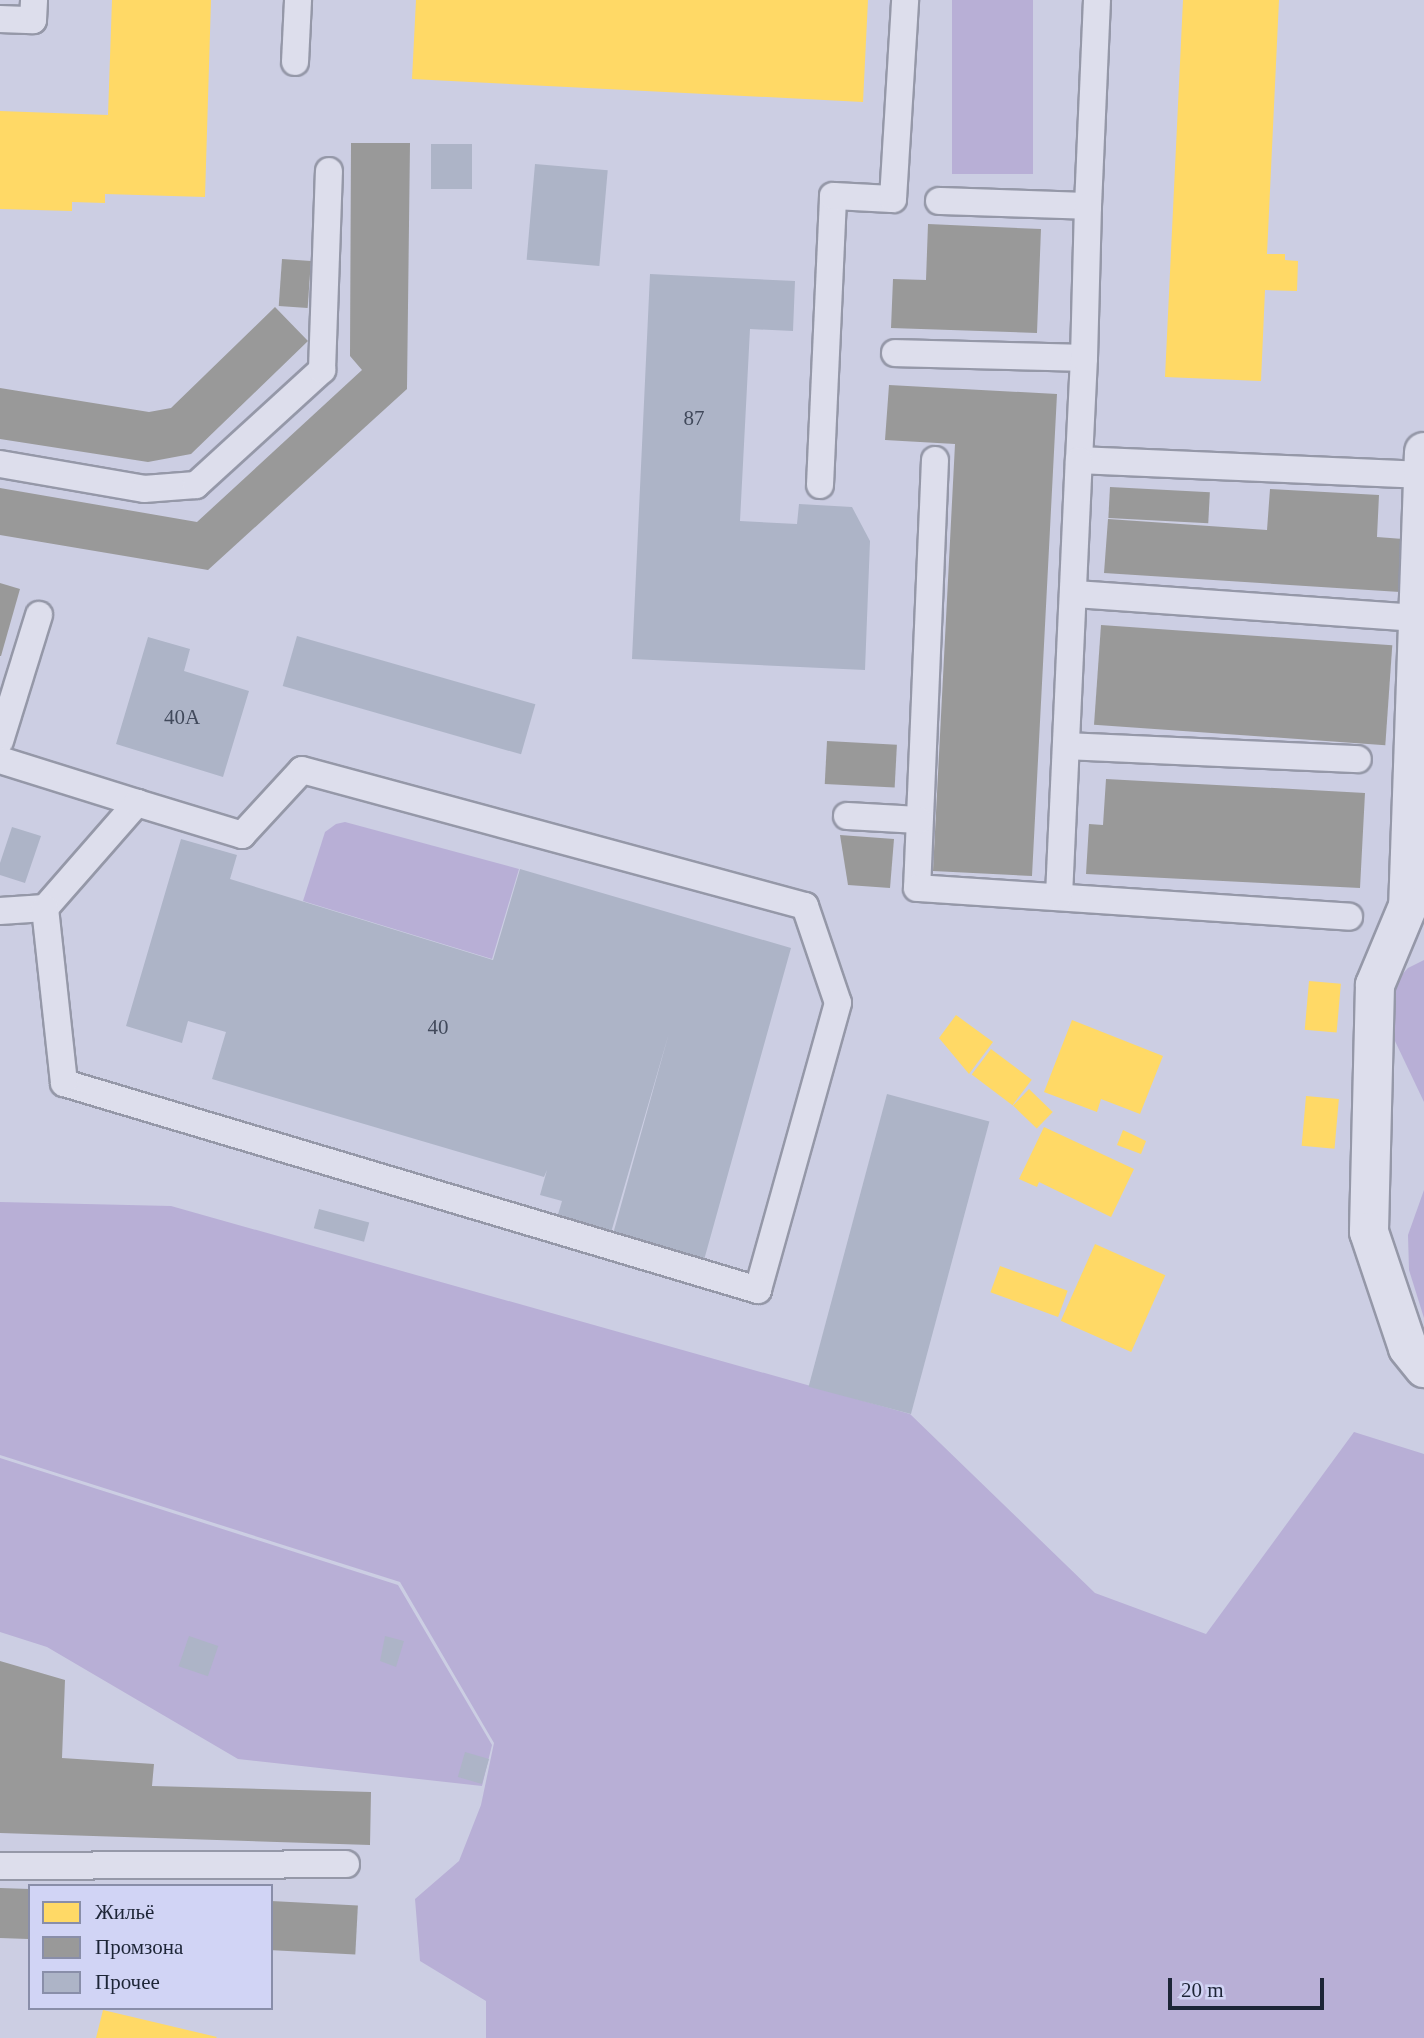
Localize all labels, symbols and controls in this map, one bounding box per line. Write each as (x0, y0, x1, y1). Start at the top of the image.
house number: 87 (684, 405, 704, 431)
house number: 40А (164, 704, 200, 730)
house number: 40 (428, 1014, 448, 1040)
legend (28, 1884, 273, 2010)
text: Жильё (95, 1900, 154, 1924)
text: Промзона (95, 1935, 183, 1959)
scale bar (1172, 1965, 1328, 2009)
text: Прочее (95, 1970, 160, 1994)
text: 20 m (1181, 1978, 1224, 2002)

